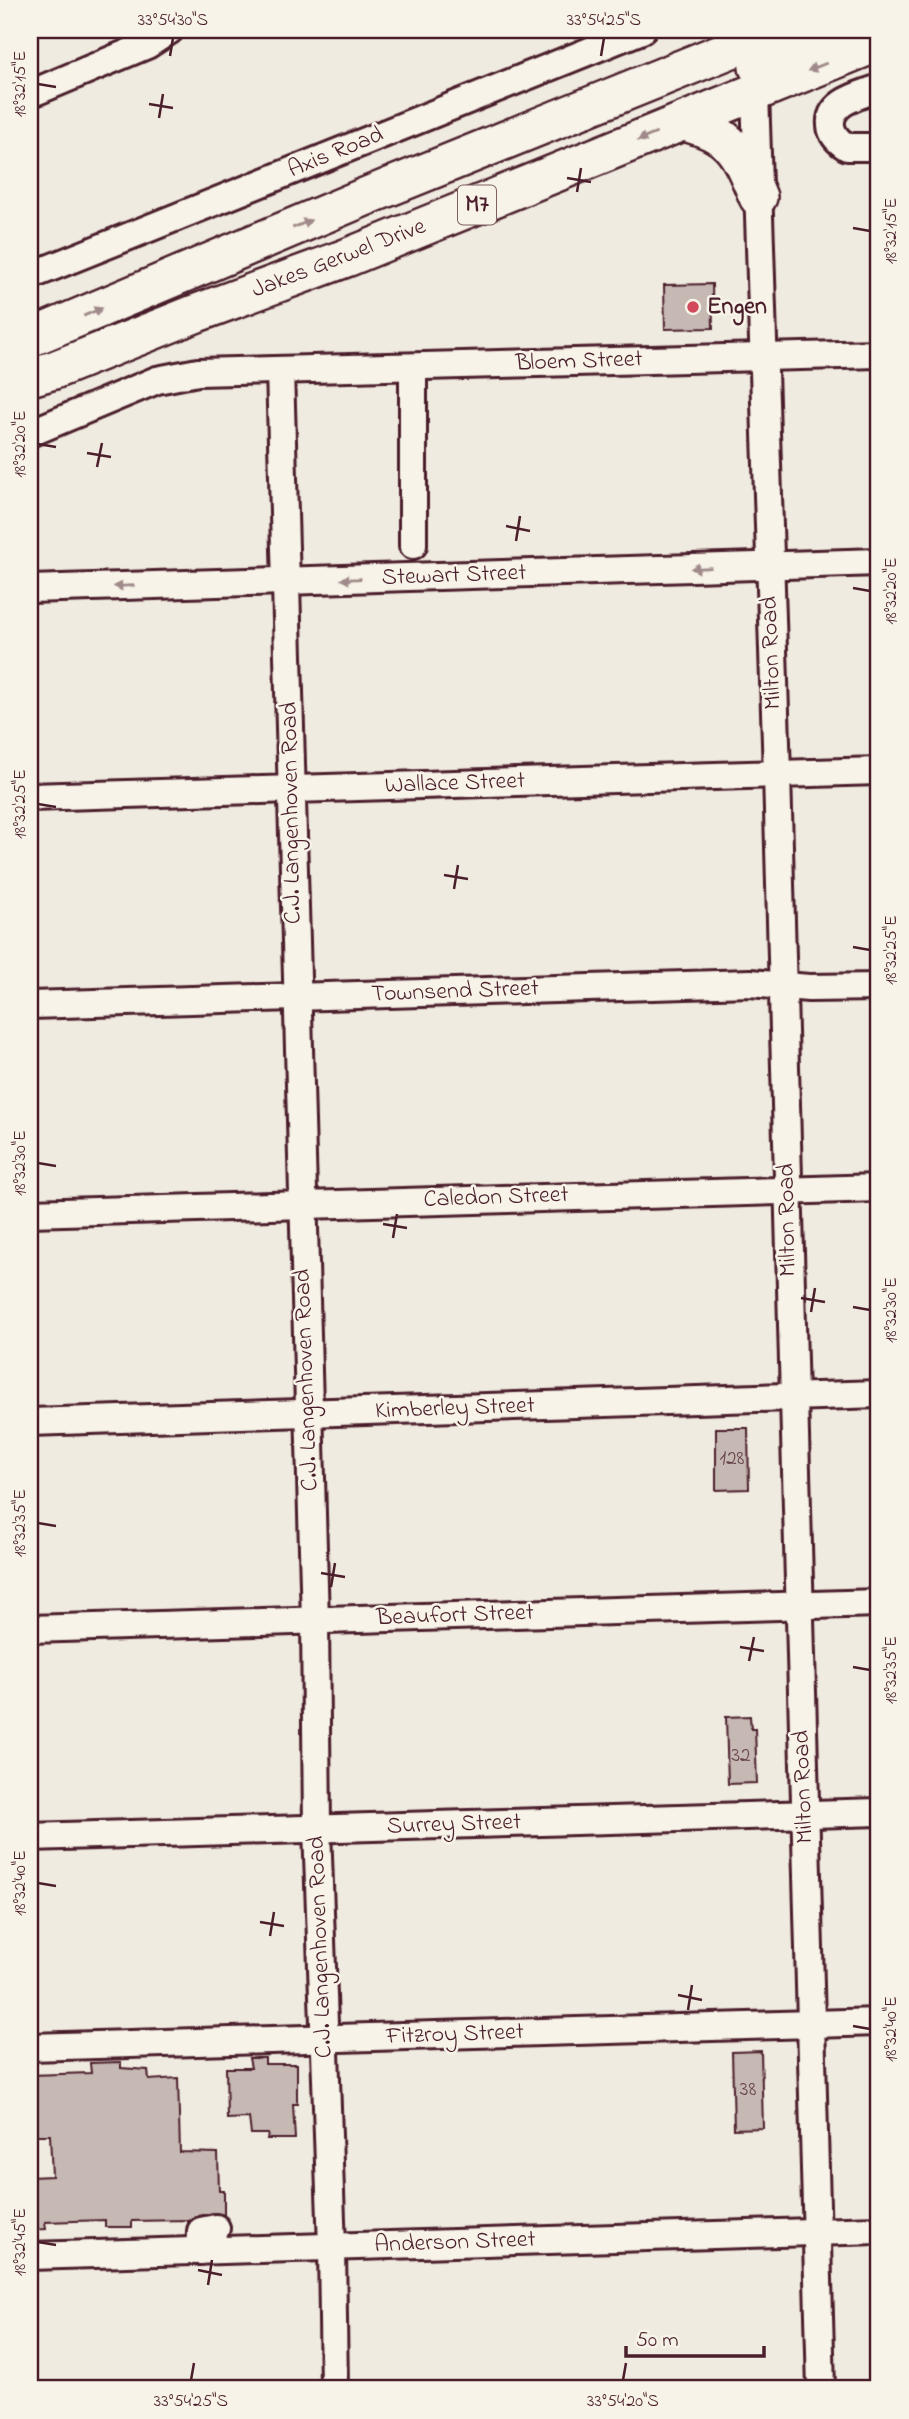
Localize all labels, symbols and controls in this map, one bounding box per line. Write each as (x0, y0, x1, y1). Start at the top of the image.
text: 33°54'30"S (138, 8, 208, 34)
text: 33°54'25"S (567, 8, 641, 34)
text: 18°32'15"E (8, 51, 34, 117)
one-way arrow (807, 62, 828, 73)
street label: Axis Road (283, 118, 390, 188)
one-way arrow (636, 131, 657, 142)
road number: M7 (458, 186, 496, 224)
text: 18°32'15"E (879, 198, 905, 264)
street label: Jakes Gerwel Drive (247, 210, 431, 308)
one-way arrow (292, 218, 313, 229)
place label: Engen (707, 290, 767, 326)
marker: Engen (685, 299, 701, 315)
one-way arrow (82, 306, 103, 317)
street label: Bloem Street (514, 342, 643, 382)
text: 18°32'20"E (8, 410, 34, 478)
street label: Stewart Street (381, 556, 527, 596)
text: 18°32'20"E (879, 557, 905, 625)
one-way arrow (690, 562, 712, 574)
one-way arrow (340, 573, 362, 584)
one-way arrow (113, 580, 135, 591)
street label: Milton Road (753, 595, 791, 710)
street label: C.J. Langenhoven Road (273, 701, 311, 924)
street label: Wallace Street (384, 764, 526, 804)
text: 18°32'25"E (8, 769, 34, 839)
text: 18°32'25"E (879, 915, 905, 985)
street label: Townsend Street (371, 972, 539, 1012)
text: 18°32'30"E (8, 1130, 34, 1196)
street label: Milton Road (770, 1162, 806, 1277)
street label: Caledon Street (423, 1178, 569, 1218)
street label: C.J. Langenhoven Road (286, 1268, 328, 1492)
text: 18°32'30"E (879, 1277, 905, 1343)
street label: Kimberley Street (374, 1389, 536, 1430)
house number: 128 (720, 1444, 745, 1474)
text: 18°32'35"E (8, 1489, 34, 1557)
street label: Beaufort Street (375, 1596, 534, 1636)
text: 18°32'35"E (879, 1636, 905, 1704)
street label: Milton Road (785, 1729, 823, 1844)
house number: 32 (731, 1741, 751, 1771)
street label: Surrey Street (386, 1805, 522, 1846)
street label: C.J. Langenhoven Road (300, 1835, 342, 2059)
text: 18°32'40"E (8, 1850, 34, 1916)
text: 18°32'40"E (879, 1996, 905, 2062)
street label: Fitzroy Street (385, 2015, 524, 2056)
house number: 38 (740, 2075, 756, 2105)
text: 18°32'45"E (8, 2208, 34, 2276)
street label: Anderson Street (374, 2223, 536, 2263)
scale bar (626, 2314, 764, 2358)
text: 50 m (636, 2326, 679, 2356)
text: 33°54'25"S (154, 2389, 228, 2415)
text: 33°54'20"S (587, 2389, 659, 2415)

